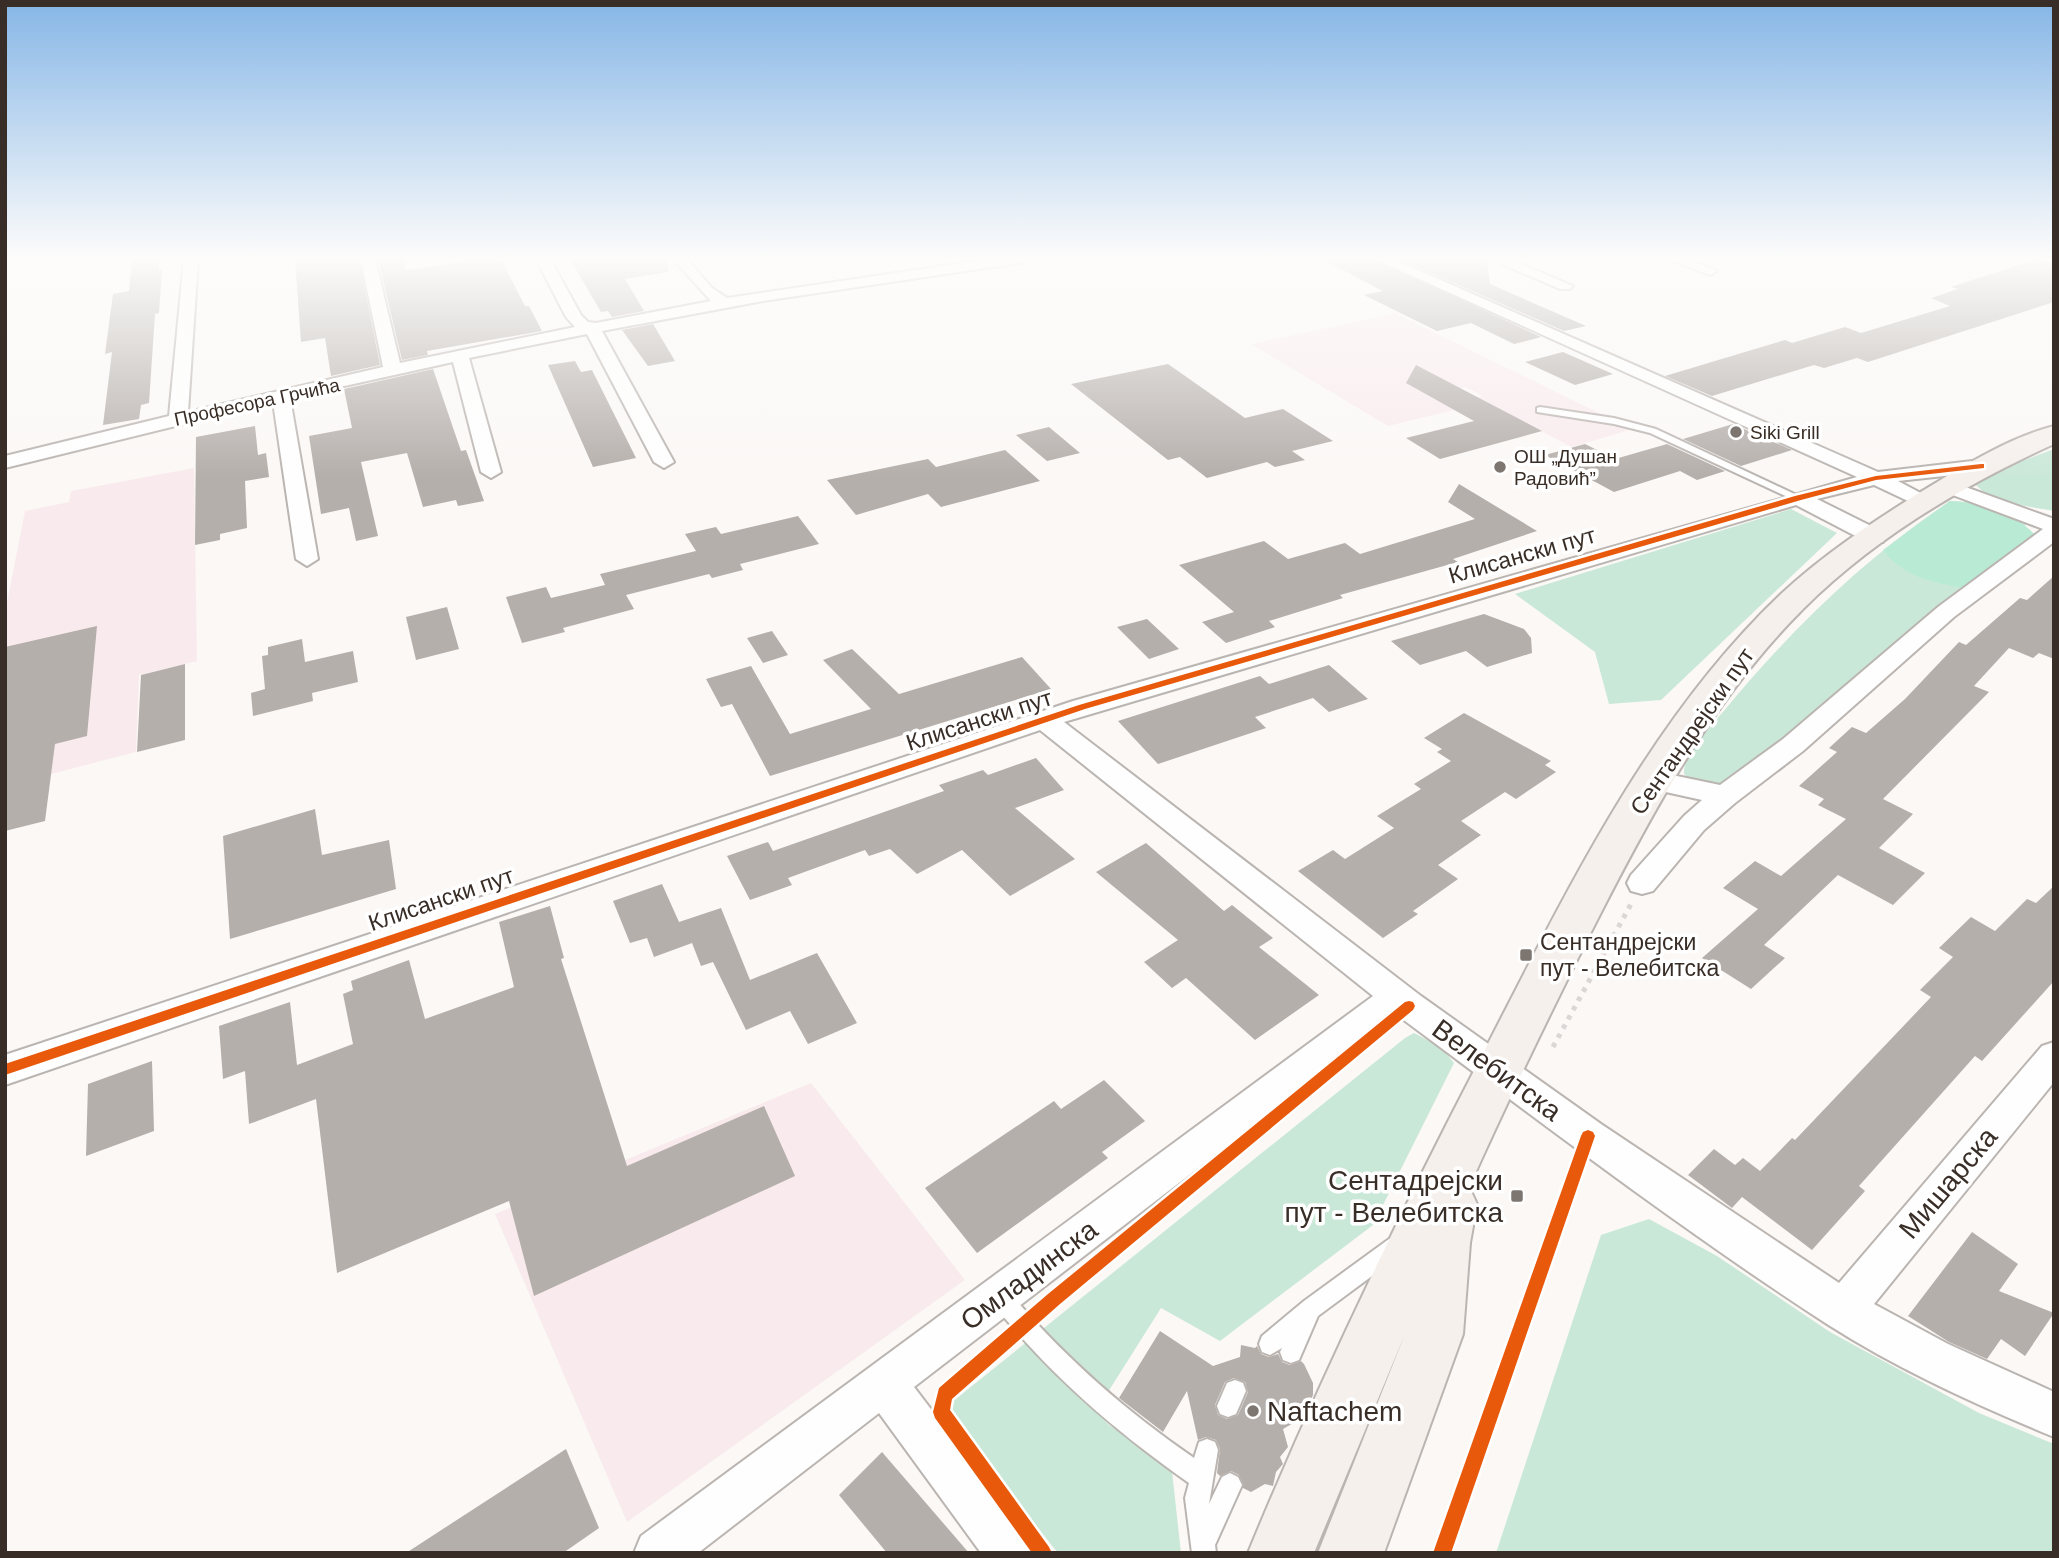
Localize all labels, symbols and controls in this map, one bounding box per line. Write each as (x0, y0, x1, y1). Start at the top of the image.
street label: Професора Грчића (172, 374, 342, 430)
place label: Siki Grill (1750, 422, 1820, 443)
marker: Siki Grill (1728, 424, 1744, 440)
place label: ОШ „Душан Радовић” (1514, 446, 1617, 489)
marker: ОШ „Душан Радовић” (1492, 459, 1508, 475)
street label: Клисански пут (1445, 521, 1599, 588)
street label: Сентандрејски пут (1625, 642, 1759, 819)
street label: Клисански пут (903, 684, 1056, 756)
street label: Клисански пут (365, 862, 518, 936)
place label: Сентандрејски пут - Велебитска (1540, 929, 1720, 981)
marker: Сентандрејски пут - Велебитска (1518, 947, 1534, 963)
street label: Велебитска (1427, 1013, 1568, 1127)
street label: Мишарска (1893, 1121, 2004, 1245)
place label: Сентадрејски пут - Велебитска (1285, 1165, 1503, 1228)
marker: Сентадрејски пут - Велебитска (1509, 1188, 1525, 1204)
street label: Омладинска (955, 1213, 1104, 1336)
place label: Naftachem (1267, 1396, 1402, 1427)
marker: Naftachem (1245, 1403, 1261, 1419)

